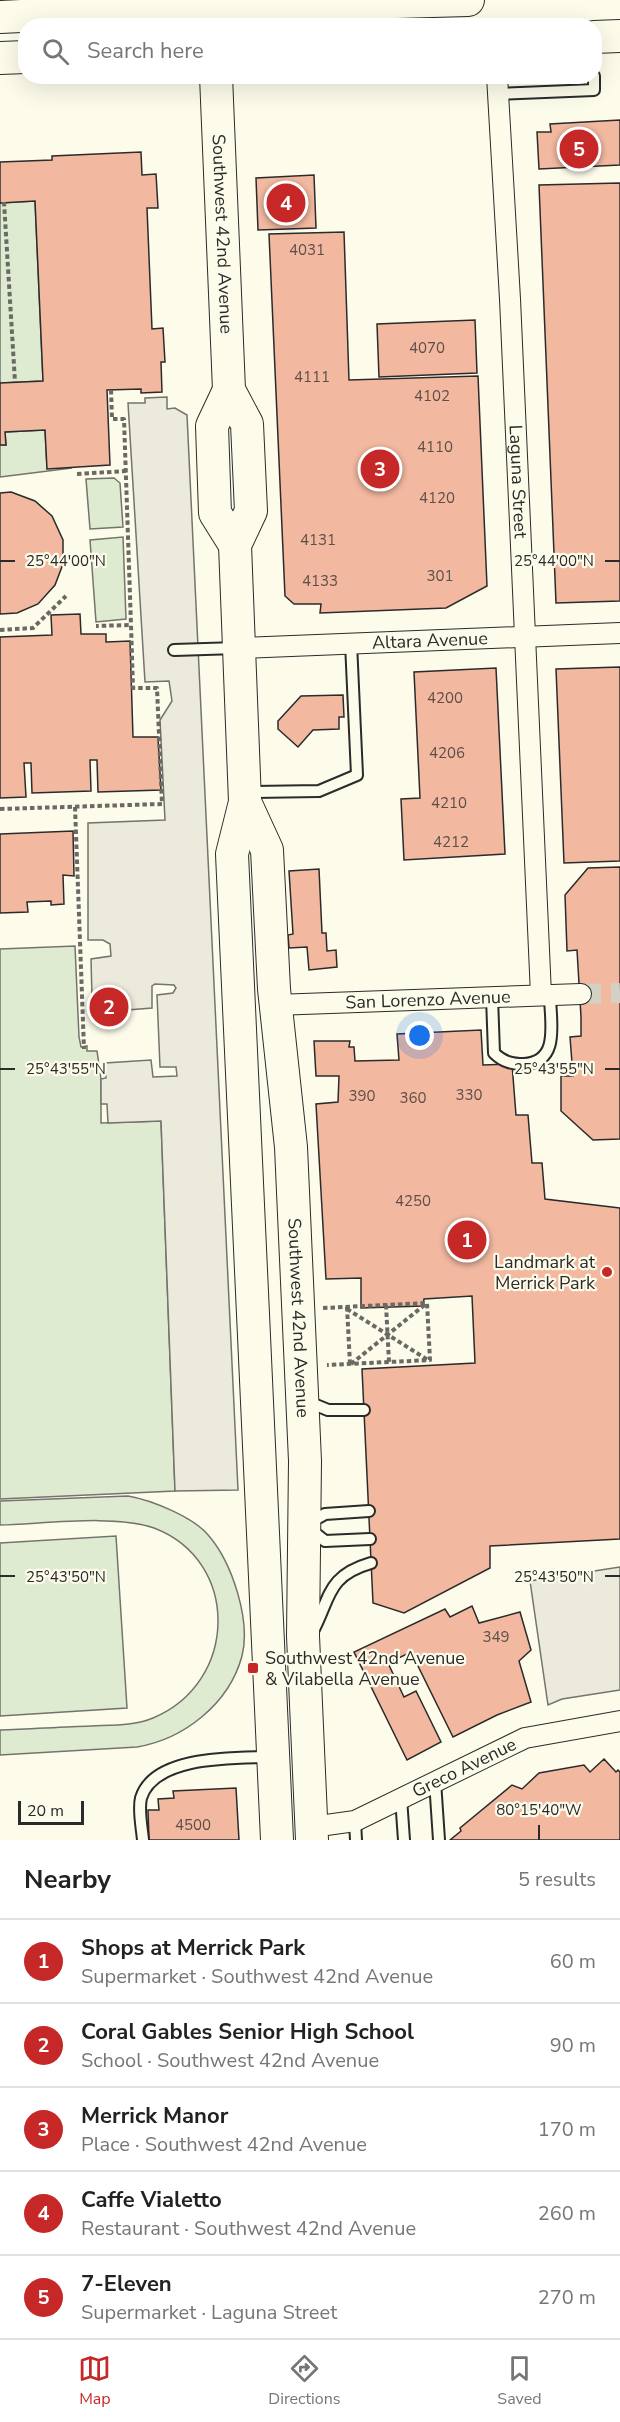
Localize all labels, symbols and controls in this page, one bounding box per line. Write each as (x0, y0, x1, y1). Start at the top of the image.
search box (18, 18, 602, 84)
icon: search (39, 35, 72, 68)
text: Search here (87, 36, 204, 66)
pin: 5 (560, 126, 598, 172)
street label: Southwest 42nd Avenue (206, 133, 239, 334)
pin: 4 (266, 180, 306, 226)
house number: 4031 (289, 240, 325, 260)
house number: 4070 (409, 338, 445, 358)
house number: 4111 (294, 367, 330, 387)
house number: 4102 (414, 386, 450, 406)
street label: Laguna Street (504, 424, 533, 539)
house number: 4110 (417, 437, 453, 457)
pin: 3 (360, 446, 400, 492)
house number: 4120 (419, 488, 455, 508)
house number: 4131 (300, 530, 336, 550)
text: 25°44'00"N (26, 551, 106, 571)
text: 25°44'00"N (514, 551, 594, 571)
house number: 301 (426, 566, 454, 586)
house number: 4133 (302, 571, 338, 591)
street label: Altara Avenue (371, 626, 488, 655)
house number: 4200 (427, 688, 463, 708)
house number: 4206 (429, 743, 465, 763)
house number: 4210 (431, 793, 467, 813)
house number: 4212 (433, 832, 469, 852)
pin: 2 (90, 984, 128, 1030)
street label: San Lorenzo Avenue (345, 985, 511, 1014)
your location (405, 1021, 434, 1050)
text: 25°43'55"N (26, 1059, 106, 1079)
text: 25°43'55"N (514, 1059, 594, 1079)
house number: 330 (455, 1085, 483, 1105)
house number: 390 (348, 1086, 376, 1106)
house number: 360 (399, 1088, 427, 1108)
house number: 4250 (395, 1191, 431, 1211)
street label: Southwest 42nd Avenue (282, 1217, 315, 1418)
pin: 1 (448, 1218, 486, 1262)
place label: Landmark at Merrick Park (494, 1250, 596, 1295)
marker: Landmark at Merrick Park (600, 1265, 614, 1279)
text: 25°43'50"N (26, 1567, 106, 1587)
text: 25°43'50"N (514, 1567, 594, 1587)
house number: 349 (482, 1627, 510, 1647)
place label: Southwest 42nd Avenue & Vilabella Avenue (265, 1646, 465, 1691)
marker: Southwest 42nd Avenue & Vilabella Avenue (246, 1661, 260, 1675)
street label: Greco Avenue (408, 1732, 520, 1803)
scale bar (18, 1798, 84, 1826)
text: 20 m (27, 1800, 64, 1822)
text: 80°15'40"W (496, 1800, 582, 1820)
house number: 4500 (175, 1815, 211, 1835)
text: Nearby (24, 1862, 111, 1897)
text: 5 results (518, 1866, 596, 1893)
text: Shops at Merrick Park (81, 1933, 305, 1963)
text: 1 (38, 1948, 50, 1975)
text: 60 m (550, 1948, 596, 1975)
text: Supermarket · Southwest 42nd Avenue (81, 1963, 433, 1990)
text: Coral Gables Senior High School (81, 2017, 414, 2047)
text: 2 (38, 2032, 50, 2059)
text: 90 m (550, 2032, 596, 2059)
text: School · Southwest 42nd Avenue (81, 2047, 379, 2074)
text: Merrick Manor (81, 2101, 228, 2131)
text: 3 (38, 2116, 50, 2143)
text: 170 m (538, 2116, 596, 2143)
text: Place · Southwest 42nd Avenue (81, 2131, 367, 2158)
text: Caffe Vialetto (81, 2185, 222, 2215)
text: 4 (38, 2200, 50, 2227)
text: 260 m (538, 2200, 596, 2227)
text: Restaurant · Southwest 42nd Avenue (81, 2215, 416, 2242)
text: 7-Eleven (81, 2269, 172, 2299)
text: 5 (38, 2284, 50, 2311)
text: 270 m (538, 2284, 596, 2311)
text: Supermarket · Laguna Street (81, 2299, 337, 2326)
tab: Map (78, 2352, 111, 2410)
tab: Directions (268, 2352, 340, 2410)
tab: Saved (497, 2352, 542, 2410)

